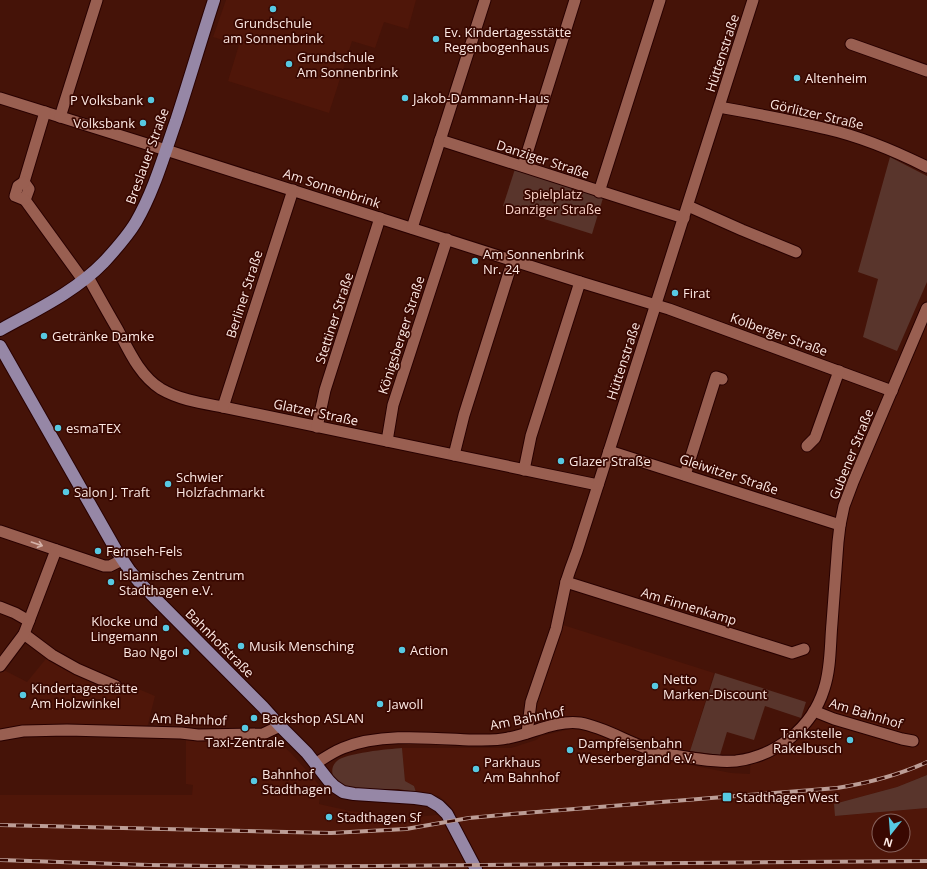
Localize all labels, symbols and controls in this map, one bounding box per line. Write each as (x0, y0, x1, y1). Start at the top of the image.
marker: Grundschule am Sonnenbrink (268, 4, 278, 14)
street label: Hüttenstraße (701, 12, 743, 94)
place label: Grundschule am Sonnenbrink (223, 14, 323, 47)
place label: Ev. Kindertagesstätte Regenbogenhaus (444, 23, 571, 56)
marker: Ev. Kindertagesstätte Regenbogenhaus (431, 34, 441, 44)
place label: Grundschule Am Sonnenbrink (297, 48, 398, 81)
marker: Grundschule Am Sonnenbrink (284, 59, 294, 69)
place label: Altenheim (805, 69, 867, 87)
marker: Altenheim (792, 73, 802, 83)
place label: Jakob-Dammann-Haus (411, 89, 550, 107)
place label: P Volksbank (70, 91, 143, 109)
marker: Jakob-Dammann-Haus (400, 93, 410, 103)
street label: Görlitzer Straße (768, 94, 866, 134)
marker: P Volksbank (146, 95, 156, 105)
street label: Breslauer Straße (121, 105, 173, 207)
place label: Volksbank (73, 114, 135, 132)
marker: Volksbank (138, 118, 148, 128)
street label: Danziger Straße (494, 135, 592, 183)
street label: Am Sonnenbrink (281, 164, 383, 212)
park label: Spielplatz Danziger Straße (505, 185, 601, 218)
place label: Am Sonnenbrink Nr. 24 (483, 245, 584, 278)
street label: Berliner Straße (221, 248, 267, 340)
marker: Am Sonnenbrink Nr. 24 (470, 256, 480, 266)
street label: Stettiner Straße (311, 270, 357, 366)
street label: Königsberger Straße (373, 273, 429, 397)
place label: Firat (683, 284, 711, 302)
marker: Firat (670, 288, 680, 298)
street label: Kolberger Straße (728, 308, 830, 360)
street label: Hüttenstraße (602, 320, 644, 402)
place label: Getränke Damke (52, 327, 154, 345)
marker: Getränke Damke (39, 331, 49, 341)
street label: Glatzer Straße (272, 394, 360, 430)
street label: Gubener Straße (825, 406, 877, 502)
place label: esmaTEX (66, 419, 121, 437)
marker: esmaTEX (53, 423, 63, 433)
street label: Gleiwitzer Straße (677, 450, 781, 498)
place label: Glazer Straße (569, 452, 651, 470)
marker: Glazer Straße (556, 456, 566, 466)
place label: Schwier Holzfachmarkt (176, 468, 265, 501)
marker: Schwier Holzfachmarkt (163, 479, 173, 489)
place label: Salon J. Traft (74, 483, 150, 501)
marker: Salon J. Traft (61, 487, 71, 497)
one-way arrow (30, 541, 43, 548)
place label: Fernseh-Fels (106, 542, 182, 560)
marker: Fernseh-Fels (93, 546, 103, 556)
place label: Islamisches Zentrum Stadthagen e.V. (119, 566, 245, 599)
marker: Islamisches Zentrum Stadthagen e.V. (106, 577, 116, 587)
street label: Am Finnenkamp (639, 583, 739, 629)
street label: Bahnhofstraße (182, 605, 258, 681)
place label: Klocke und Lingemann (90, 612, 158, 645)
marker: Klocke und Lingemann (161, 623, 171, 633)
place label: Musik Mensching (249, 637, 354, 655)
marker: Musik Mensching (236, 641, 246, 651)
place label: Action (410, 641, 448, 659)
place label: Bao Ngol (123, 643, 178, 661)
marker: Action (397, 645, 407, 655)
marker: Bao Ngol (181, 647, 191, 657)
place label: Netto Marken-Discount (663, 670, 767, 703)
place label: Kindertagesstätte Am Holzwinkel (31, 679, 138, 712)
marker: Netto Marken-Discount (650, 681, 660, 691)
marker: Kindertagesstätte Am Holzwinkel (18, 690, 28, 700)
street label: Am Bahnhof (827, 693, 905, 733)
place label: Jawoll (386, 695, 423, 713)
marker: Jawoll (375, 699, 385, 709)
street label: Am Bahnhof (488, 702, 566, 734)
street label: Am Bahnhof (151, 709, 228, 729)
place label: Backshop ASLAN (262, 709, 364, 727)
marker: Backshop ASLAN (249, 713, 259, 723)
marker: Taxi-Zentrale (240, 723, 250, 733)
place label: Tankstelle Rakelbusch (773, 724, 842, 757)
place label: Taxi-Zentrale (205, 733, 285, 751)
place label: Dampfeisenbahn Weserbergland e.V. (578, 734, 695, 767)
marker: Tankstelle Rakelbusch (845, 735, 855, 745)
marker: Dampfeisenbahn Weserbergland e.V. (565, 745, 575, 755)
place label: Parkhaus Am Bahnhof (484, 753, 560, 786)
marker: Parkhaus Am Bahnhof (471, 764, 481, 774)
place label: Bahnhof Stadthagen (262, 765, 331, 798)
marker: Bahnhof Stadthagen (249, 776, 259, 786)
place label: Stadthagen West (736, 788, 839, 806)
marker: Stadthagen West (721, 791, 733, 803)
place label: Stadthagen Sf (337, 808, 422, 826)
marker: Stadthagen Sf (324, 812, 334, 822)
north arrow (871, 813, 911, 853)
text: N (881, 835, 894, 852)

